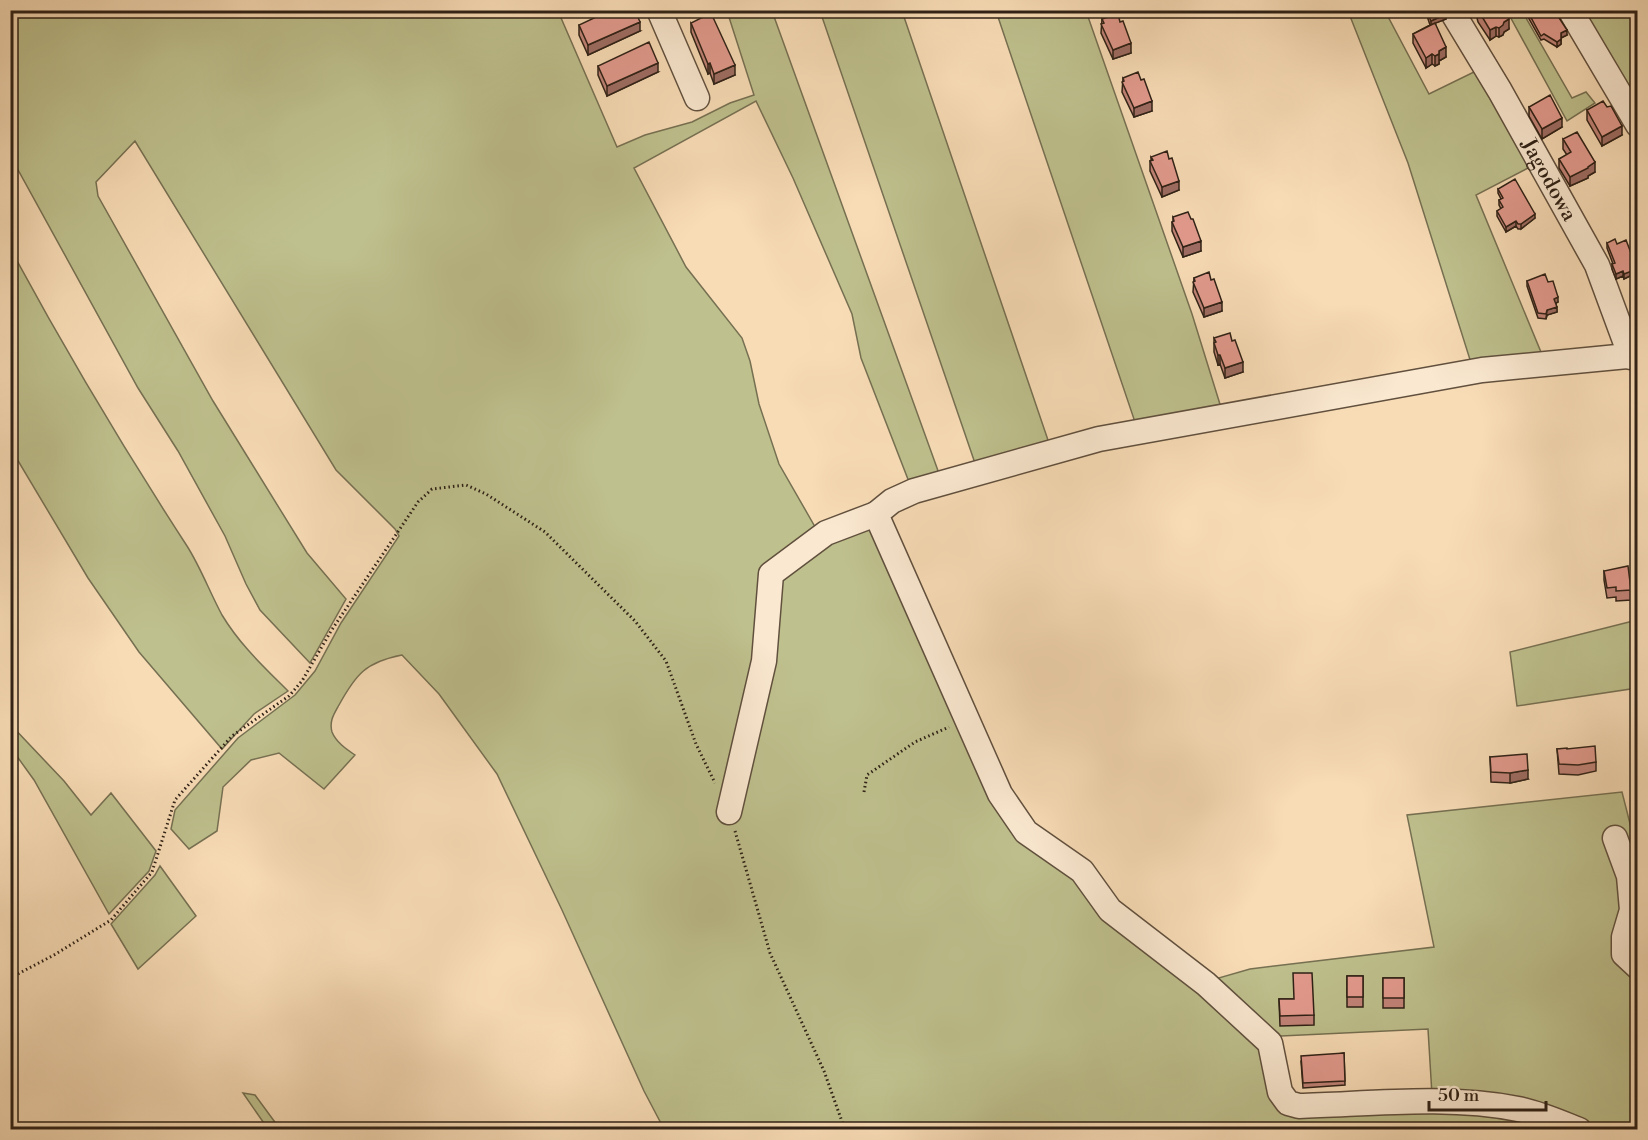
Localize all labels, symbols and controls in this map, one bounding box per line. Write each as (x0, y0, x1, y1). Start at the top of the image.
street label: Jagodowa (1515, 133, 1582, 226)
scale bar (1429, 1074, 1546, 1112)
text: 50 m (1438, 1084, 1480, 1107)

